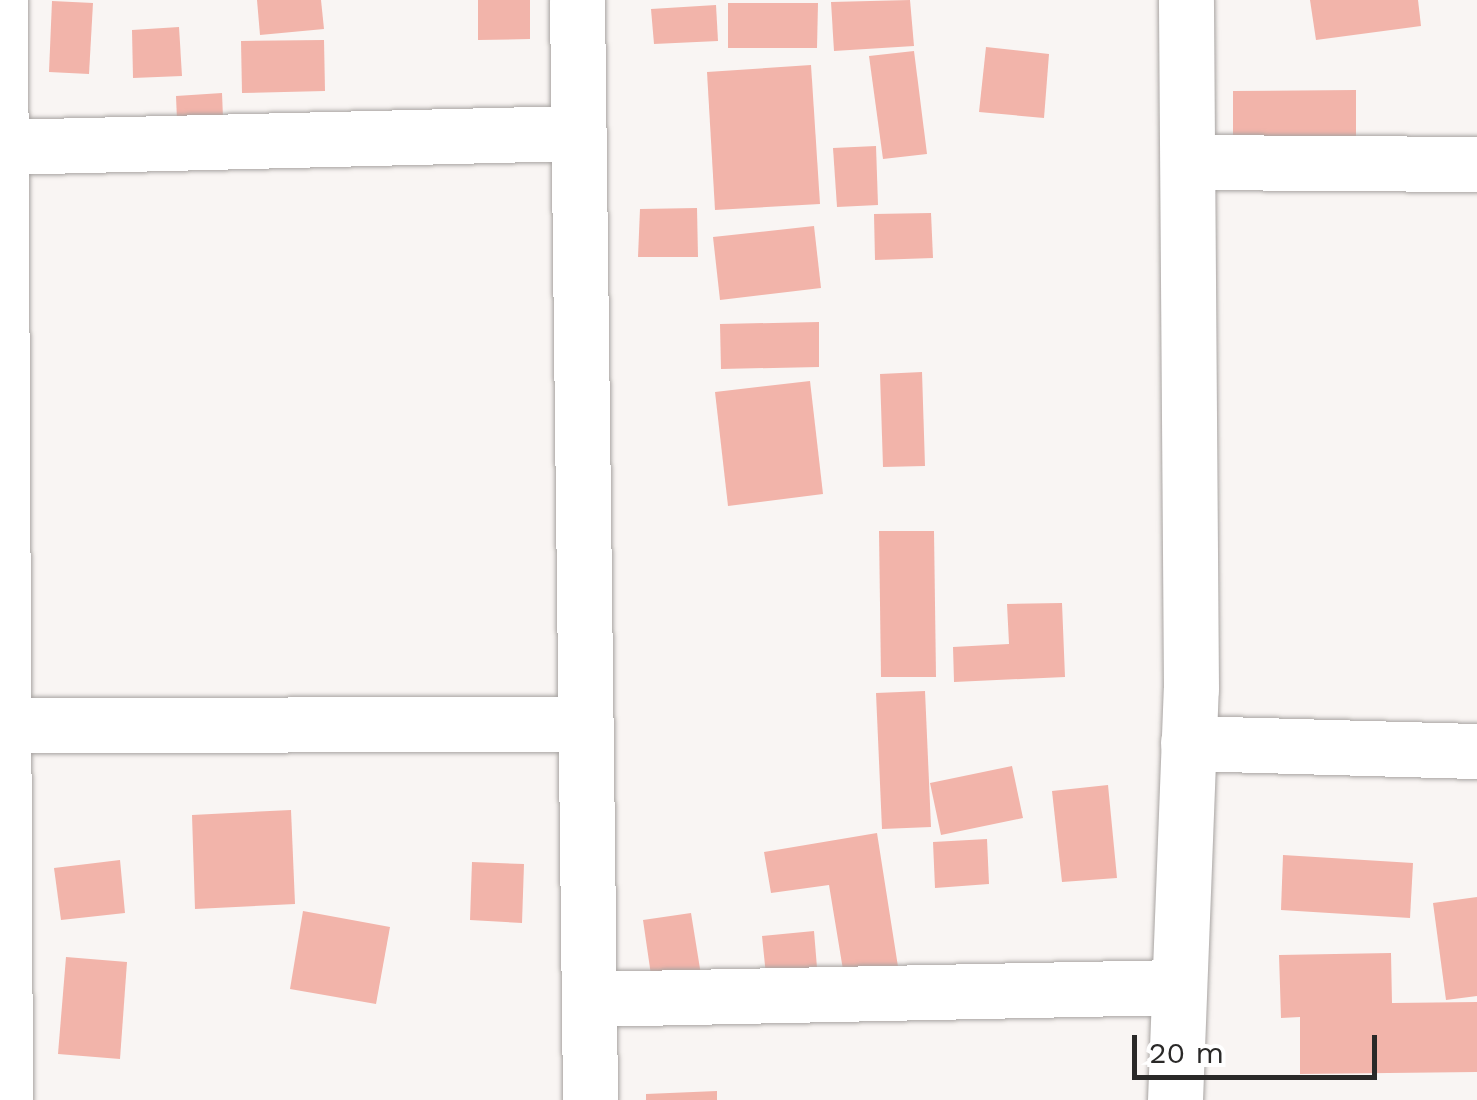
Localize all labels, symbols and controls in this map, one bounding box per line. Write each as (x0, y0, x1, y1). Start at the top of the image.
scale bar (1137, 1015, 1382, 1077)
text: 20 m (1149, 1035, 1224, 1070)

